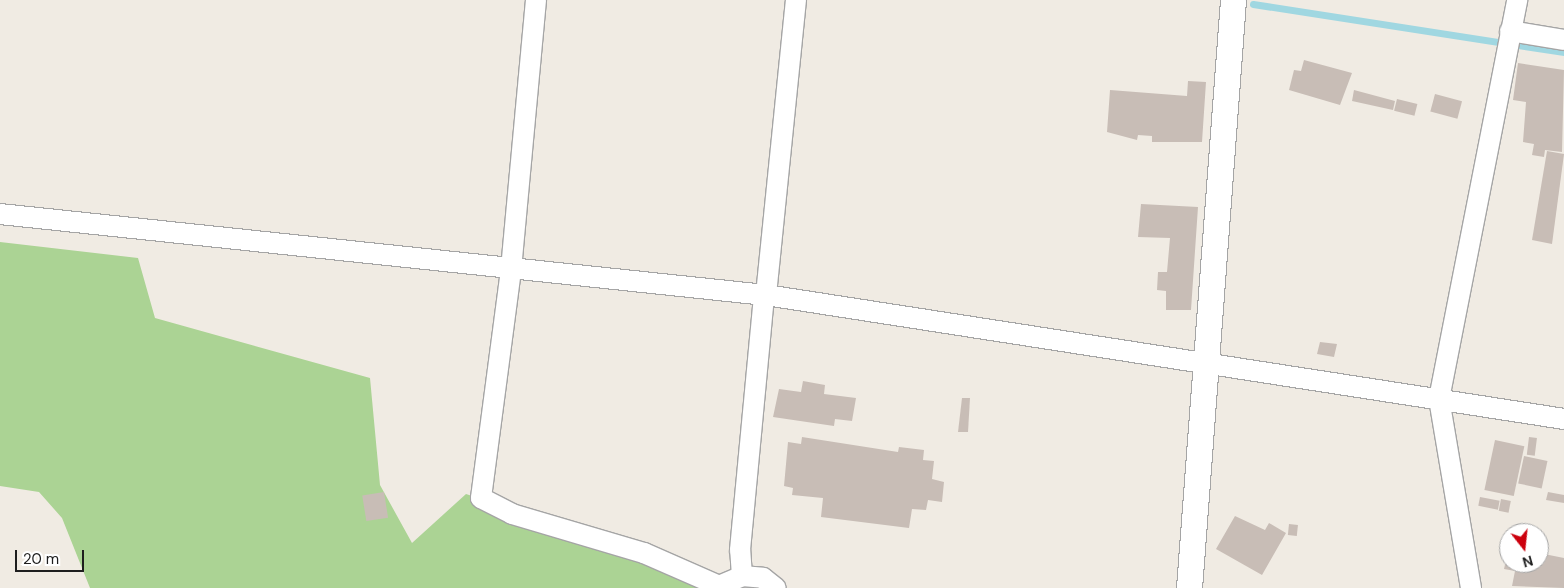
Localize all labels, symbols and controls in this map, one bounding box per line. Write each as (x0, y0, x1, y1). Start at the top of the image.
north arrow (1499, 523, 1549, 573)
scale bar (18, 540, 86, 572)
text: 20 m (23, 549, 59, 569)
text: N (1520, 551, 1535, 572)

